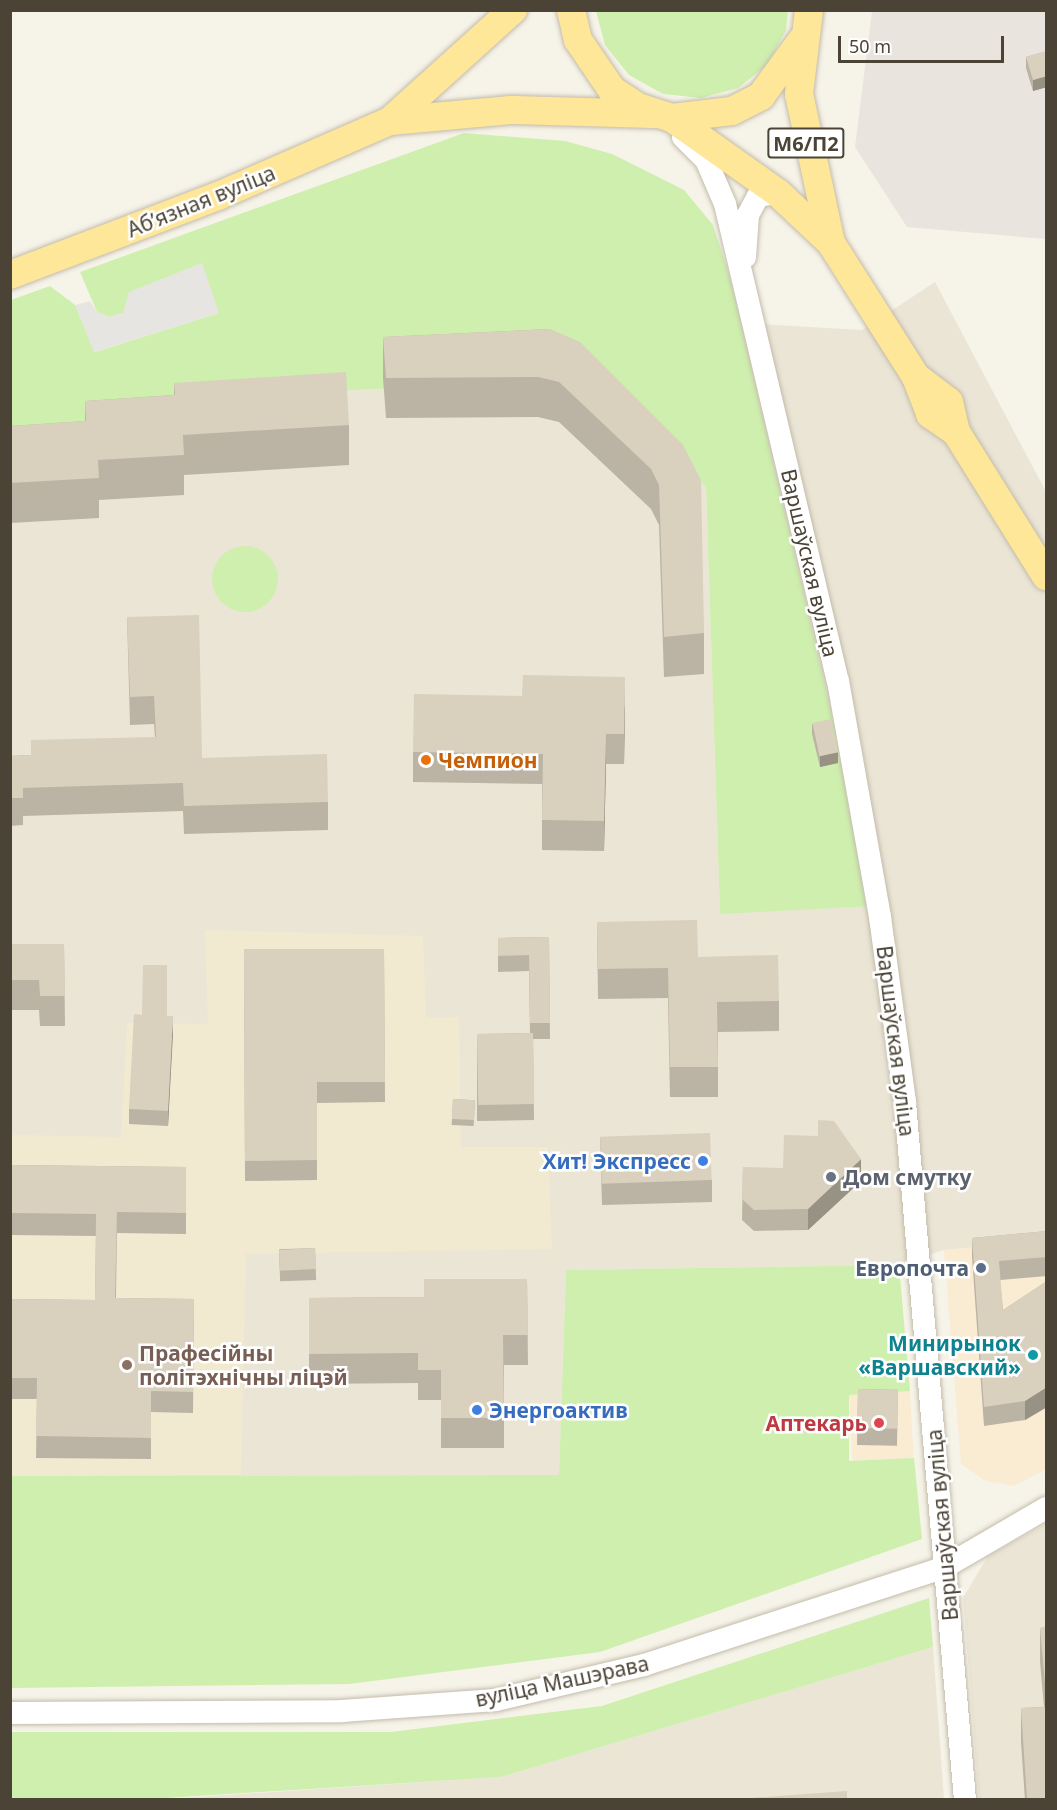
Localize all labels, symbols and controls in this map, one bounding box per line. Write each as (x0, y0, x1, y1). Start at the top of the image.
scale bar (841, 24, 1008, 62)
text: 50 m (849, 34, 891, 58)
road number: М6/П2 (767, 126, 845, 160)
street label: Абʼязная вуліца (123, 160, 279, 242)
street label: Варшаўская вуліца (776, 466, 844, 660)
place label: Чемпион (438, 747, 538, 773)
marker: Чемпион (419, 753, 433, 767)
street label: Варшаўская вуліца (872, 944, 920, 1138)
place label: Хит! Экспресс (543, 1148, 691, 1174)
marker: Хит! Экспресс (696, 1154, 710, 1168)
place label: Дом смутку (843, 1164, 971, 1190)
marker: Дом смутку (824, 1170, 838, 1184)
place label: Европочта (855, 1255, 969, 1281)
marker: Европочта (974, 1261, 988, 1275)
place label: Минирынок «Варшавский» (858, 1330, 1021, 1380)
place label: Прафесійны політэхнічны ліцэй (139, 1340, 348, 1390)
marker: Минирынок «Варшавский» (1026, 1348, 1040, 1362)
marker: Прафесійны політэхнічны ліцэй (120, 1358, 134, 1372)
place label: Энергоактив (489, 1397, 628, 1423)
marker: Энергоактив (470, 1403, 484, 1417)
place label: Аптекарь (765, 1410, 867, 1436)
marker: Аптекарь (872, 1416, 886, 1430)
street label: Варшаўская вуліца (921, 1428, 963, 1622)
street label: вуліца Машэрава (473, 1650, 651, 1712)

